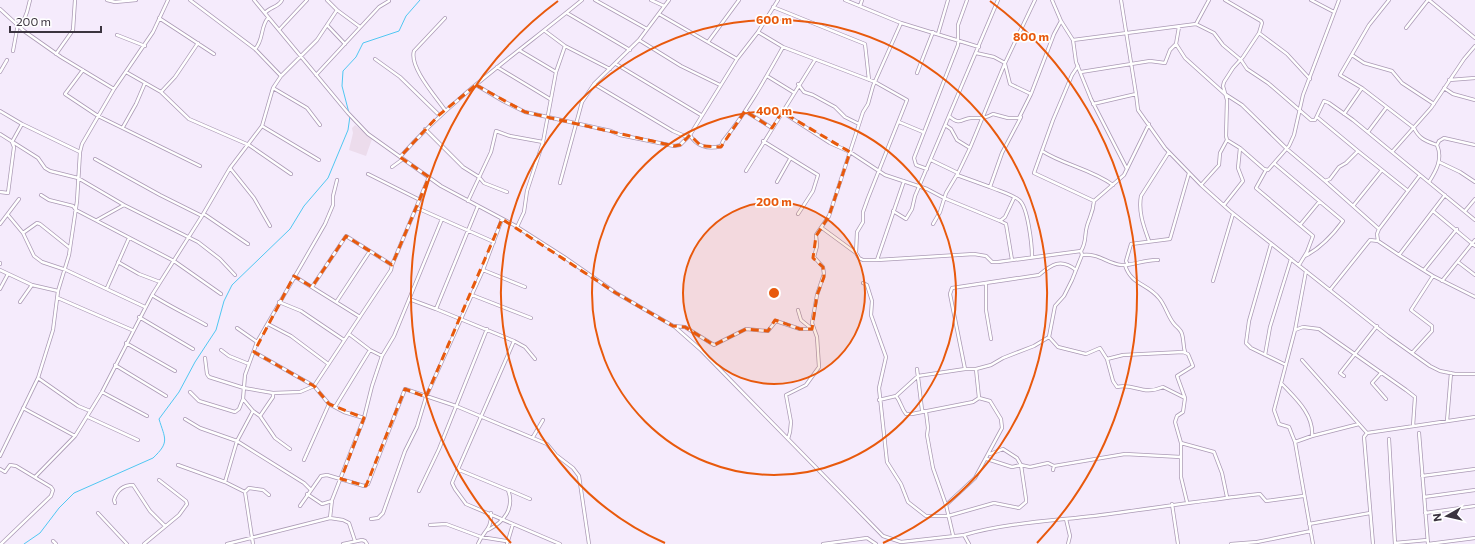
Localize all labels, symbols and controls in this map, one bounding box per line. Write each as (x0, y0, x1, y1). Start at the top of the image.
scale bar (10, 8, 101, 34)
text: 600 m (756, 12, 792, 26)
text: 200 m (16, 14, 51, 28)
text: 800 m (1013, 29, 1049, 43)
text: 400 m (756, 103, 792, 117)
text: 200 m (756, 194, 792, 208)
centre of rings (767, 286, 781, 300)
north arrow (1427, 496, 1467, 536)
text: N (1430, 512, 1444, 522)

